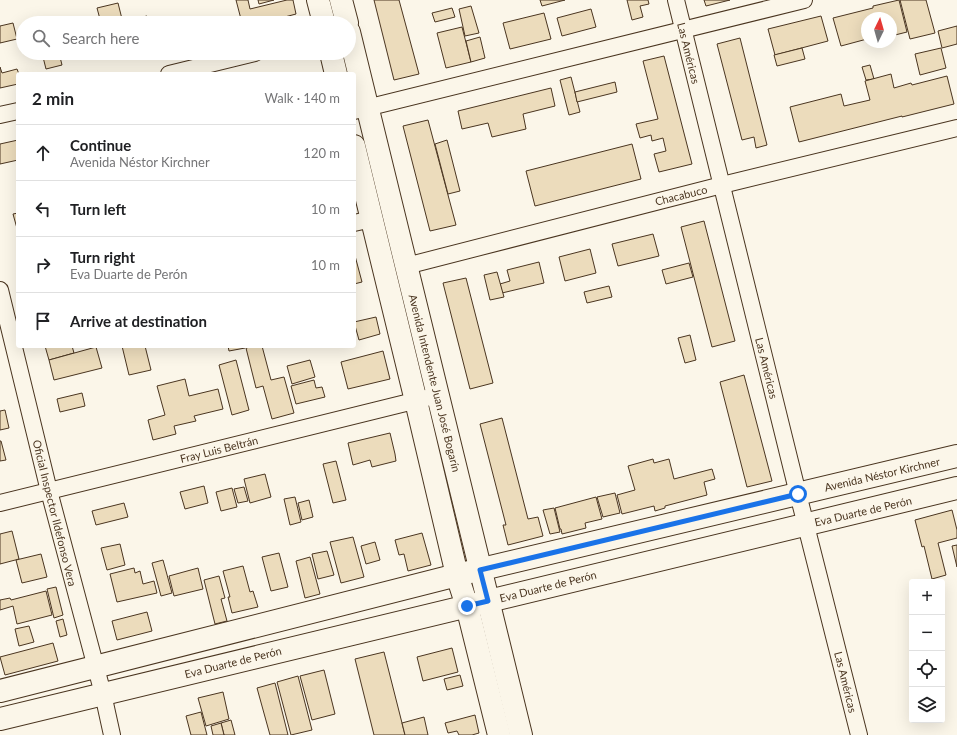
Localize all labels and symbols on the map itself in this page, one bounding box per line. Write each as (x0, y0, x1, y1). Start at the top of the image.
north arrow (861, 12, 897, 48)
street label: Las Américas (675, 21, 703, 85)
street label: Chacabuco (654, 182, 708, 208)
street label: Avenida Intendente Juan José Bogarín (407, 293, 463, 473)
street label: Las Américas (753, 336, 781, 400)
street label: Fray Luis Beltrán (179, 433, 259, 465)
street label: Oficial Inspector Ildefonso Vera (30, 438, 80, 588)
street label: Avenida Néstor Kirchner (823, 454, 941, 494)
route start (789, 485, 807, 503)
street label: Eva Duarte de Perón (813, 493, 913, 529)
street label: Eva Duarte de Perón (498, 568, 598, 604)
route end (458, 597, 476, 615)
street label: Eva Duarte de Perón (183, 644, 283, 680)
street label: Las Américas (832, 650, 860, 714)

